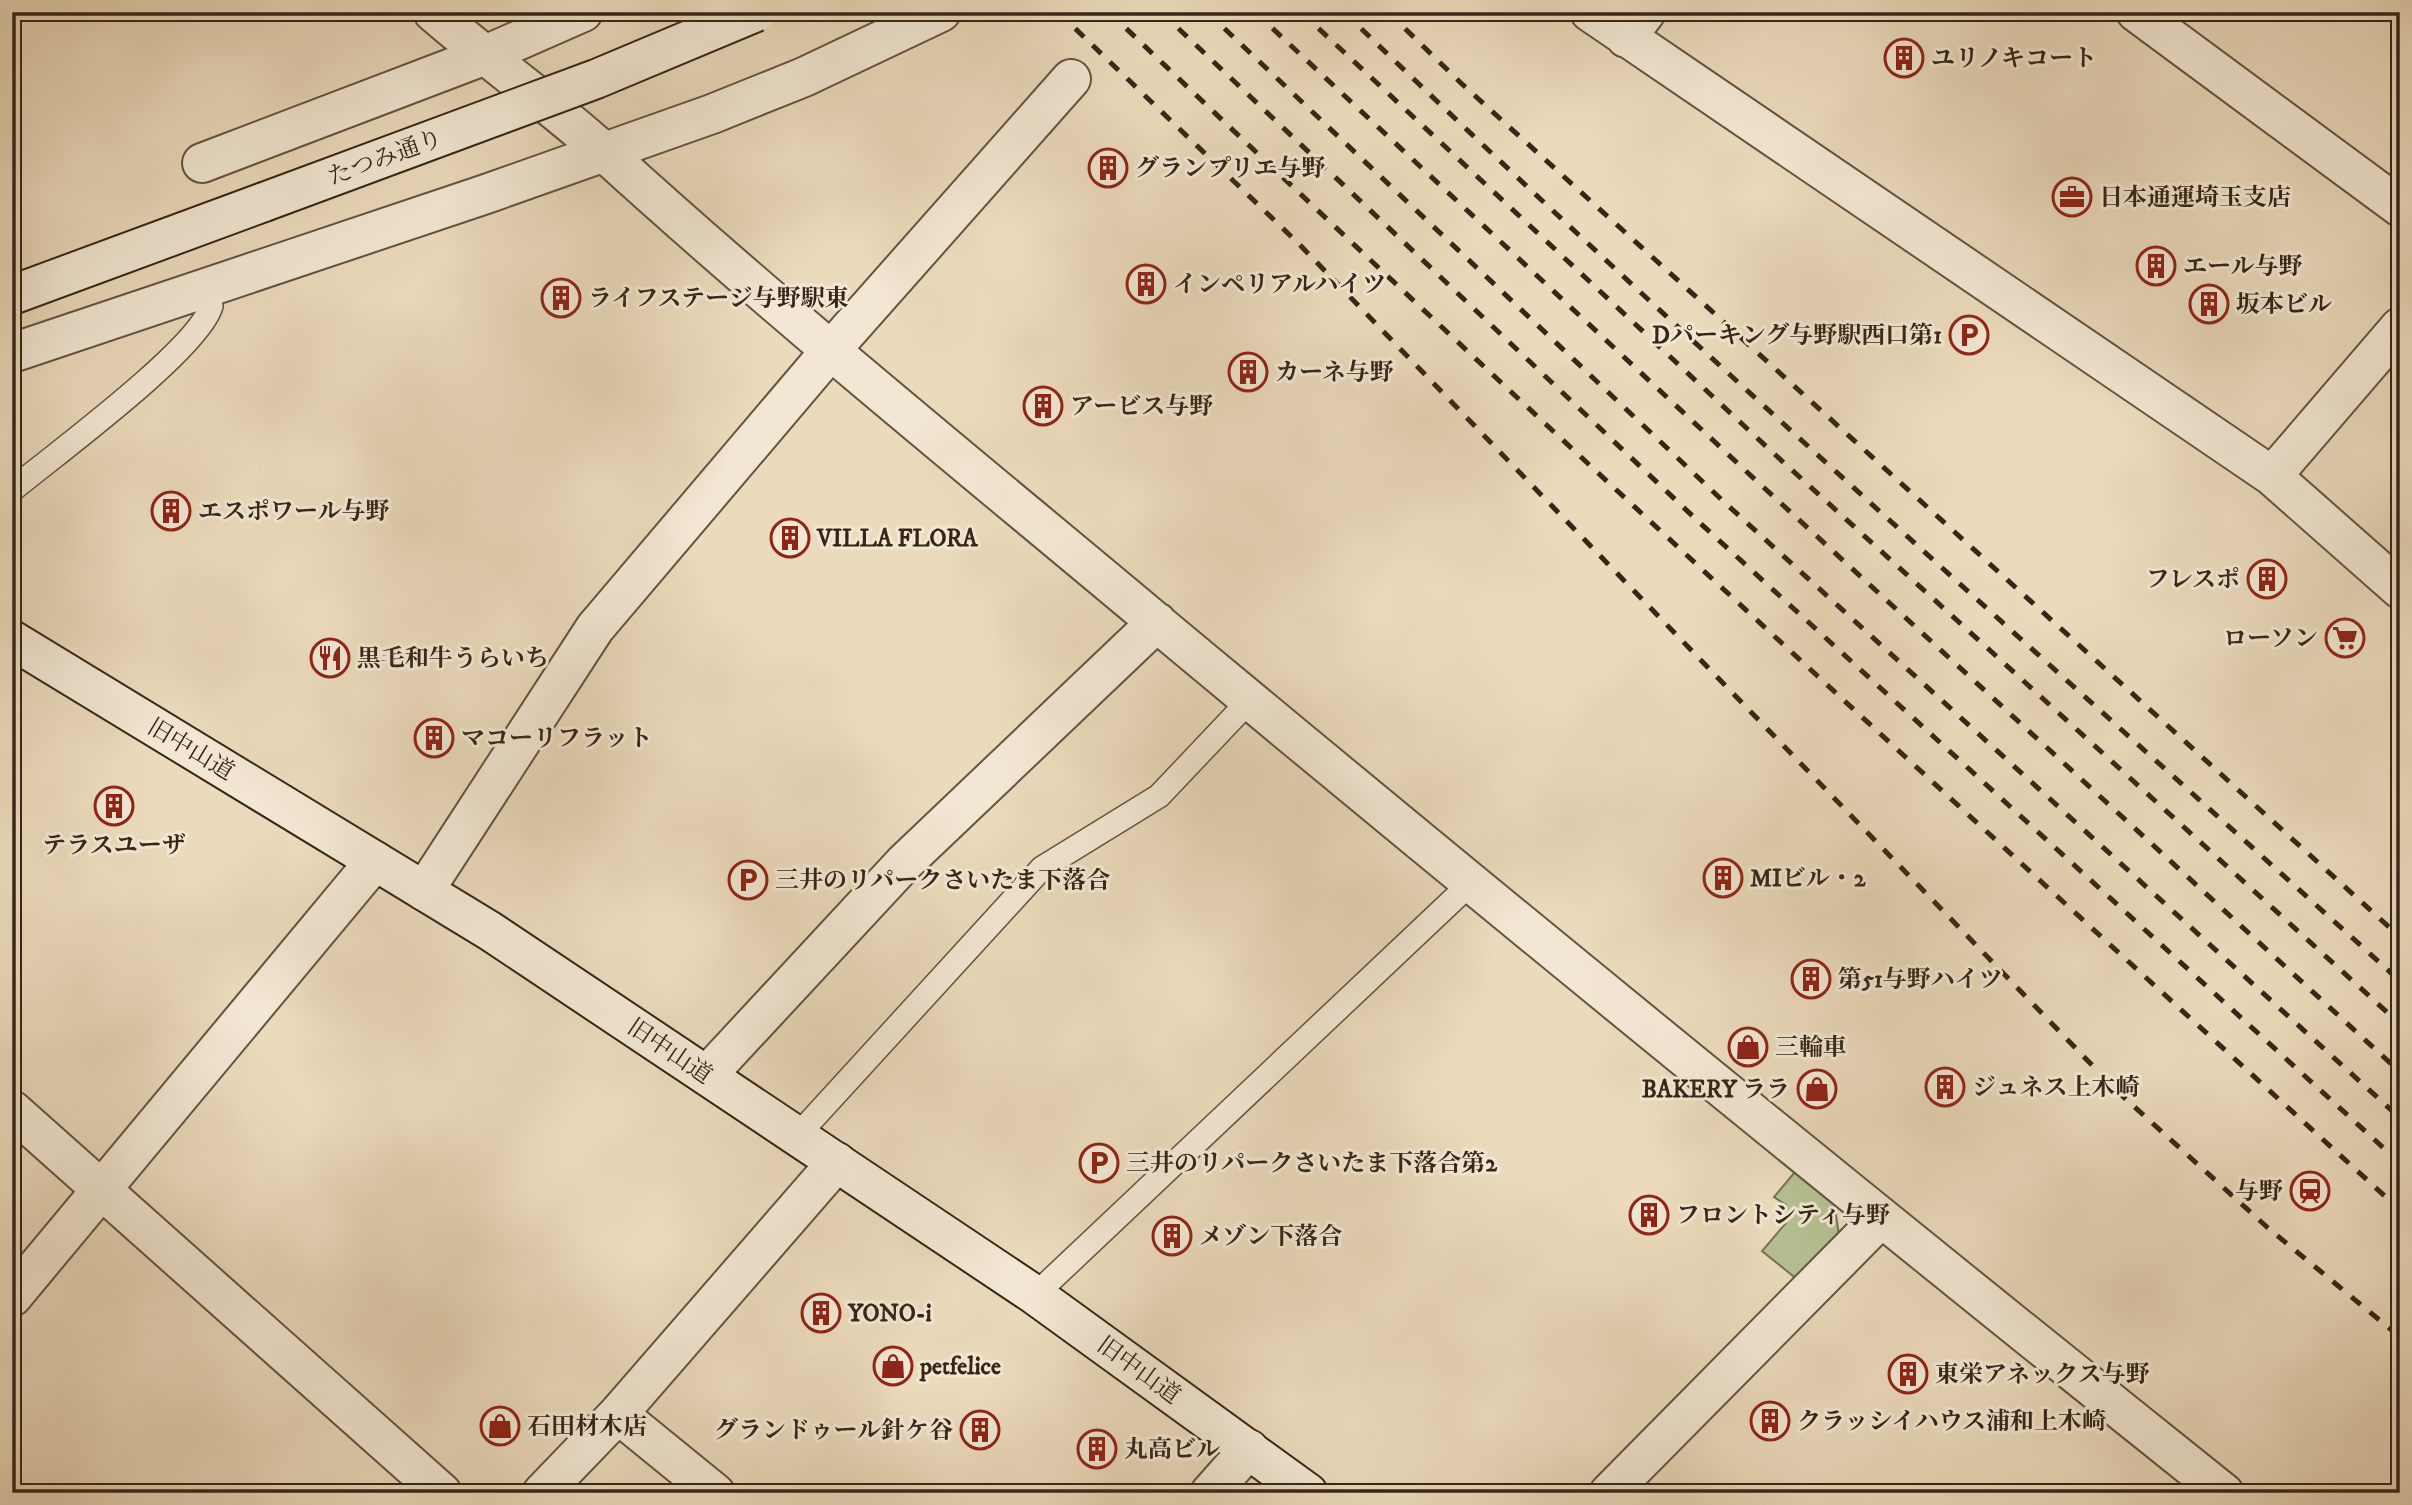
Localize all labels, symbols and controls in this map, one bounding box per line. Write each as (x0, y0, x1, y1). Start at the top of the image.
building icon: ユリノキコート (1883, 37, 1925, 79)
place label: ユリノキコート (1931, 44, 2097, 74)
street label: たつみ通り (324, 123, 447, 193)
building icon: グランプリエ与野 (1087, 147, 1129, 189)
place label: グランプリエ与野 (1135, 154, 1326, 184)
office icon: 日本通運埼玉支店 (2051, 176, 2093, 218)
place label: 日本通運埼玉支店 (2099, 183, 2291, 213)
building icon: エール与野 (2135, 245, 2177, 287)
place label: エール与野 (2183, 252, 2303, 282)
building icon: インペリアルハイツ (1125, 263, 1167, 305)
place label: インペリアルハイツ (1173, 270, 1386, 300)
building icon: ライフステージ与野駅東 (540, 277, 582, 319)
building icon: 坂本ビル (2188, 283, 2230, 325)
place label: ライフステージ与野駅東 (588, 284, 849, 314)
place label: 坂本ビル (2236, 290, 2332, 320)
parking icon: Dパーキング与野駅西口第1 (1948, 314, 1990, 356)
place label: Dパーキング与野駅西口第1 (1652, 321, 1942, 351)
building icon: カーネ与野 (1227, 351, 1269, 393)
place label: カーネ与野 (1275, 358, 1394, 388)
building icon: アービス与野 (1022, 385, 1064, 427)
place label: アービス与野 (1070, 392, 1213, 422)
building icon: エスポワール与野 (150, 490, 192, 532)
place label: エスポワール与野 (198, 497, 390, 527)
building icon: VILLA FLORA (769, 517, 811, 559)
place label: VILLA FLORA (816, 524, 978, 554)
building icon: フレスポ (2246, 558, 2288, 600)
place label: フレスポ (2146, 565, 2240, 595)
supermarket icon: ローソン (2324, 617, 2366, 659)
place label: ローソン (2223, 624, 2318, 654)
restaurant icon: 黒毛和牛うらいち (309, 637, 351, 679)
place label: 黒毛和牛うらいち (357, 644, 549, 674)
street label: 旧中山道 (142, 712, 239, 787)
building icon: マコーリフラット (413, 717, 455, 759)
place label: マコーリフラット (461, 724, 653, 754)
building icon: テラスユーザ (93, 785, 135, 827)
place label: テラスユーザ (42, 831, 186, 861)
building icon: MIビル・2 (1702, 857, 1744, 899)
parking icon: 三井のリパークさいたま下落合 (727, 859, 769, 901)
place label: MIビル・2 (1750, 864, 1867, 894)
place label: 三井のリパークさいたま下落合 (775, 866, 1110, 896)
building icon: 第51与野ハイツ (1790, 958, 1832, 1000)
place label: 第51与野ハイツ (1838, 965, 2003, 995)
street label: 旧中山道 (621, 1013, 718, 1091)
shop icon: 三輪車 (1727, 1026, 1769, 1068)
place label: 三輪車 (1775, 1033, 1847, 1063)
building icon: ジュネス上木崎 (1924, 1066, 1966, 1108)
shop icon: BAKERY ララ (1796, 1068, 1838, 1110)
place label: ジュネス上木崎 (1972, 1073, 2140, 1103)
place label: BAKERY ララ (1642, 1075, 1790, 1105)
parking icon: 三井のリパークさいたま下落合第2 (1078, 1142, 1120, 1184)
place label: 三井のリパークさいたま下落合第2 (1126, 1149, 1498, 1179)
station icon: 与野 (2289, 1170, 2331, 1212)
place label: 与野 (2235, 1177, 2283, 1207)
building icon: フロントシティ与野 (1628, 1194, 1670, 1236)
place label: フロントシティ与野 (1676, 1201, 1890, 1231)
building icon: メゾン下落合 (1151, 1215, 1193, 1257)
place label: メゾン下落合 (1199, 1222, 1342, 1252)
building icon: YONO-i (800, 1292, 842, 1334)
place label: YONO-i (847, 1299, 932, 1329)
street label: 旧中山道 (1091, 1330, 1186, 1411)
shop icon: petfelice (872, 1345, 914, 1387)
place label: petfelice (919, 1352, 1001, 1382)
building icon: 東栄アネックス与野 (1887, 1353, 1929, 1395)
place label: 東栄アネックス与野 (1935, 1360, 2150, 1390)
building icon: クラッシイハウス浦和上木崎 (1749, 1400, 1791, 1442)
shop icon: 石田材木店 (479, 1405, 521, 1447)
place label: クラッシイハウス浦和上木崎 (1797, 1407, 2106, 1437)
building icon: グランドゥール針ケ谷 (959, 1409, 1001, 1451)
place label: 石田材木店 (527, 1412, 647, 1442)
place label: グランドゥール針ケ谷 (714, 1416, 953, 1446)
building icon: 丸高ビル (1076, 1428, 1118, 1470)
place label: 丸高ビル (1124, 1435, 1220, 1465)

